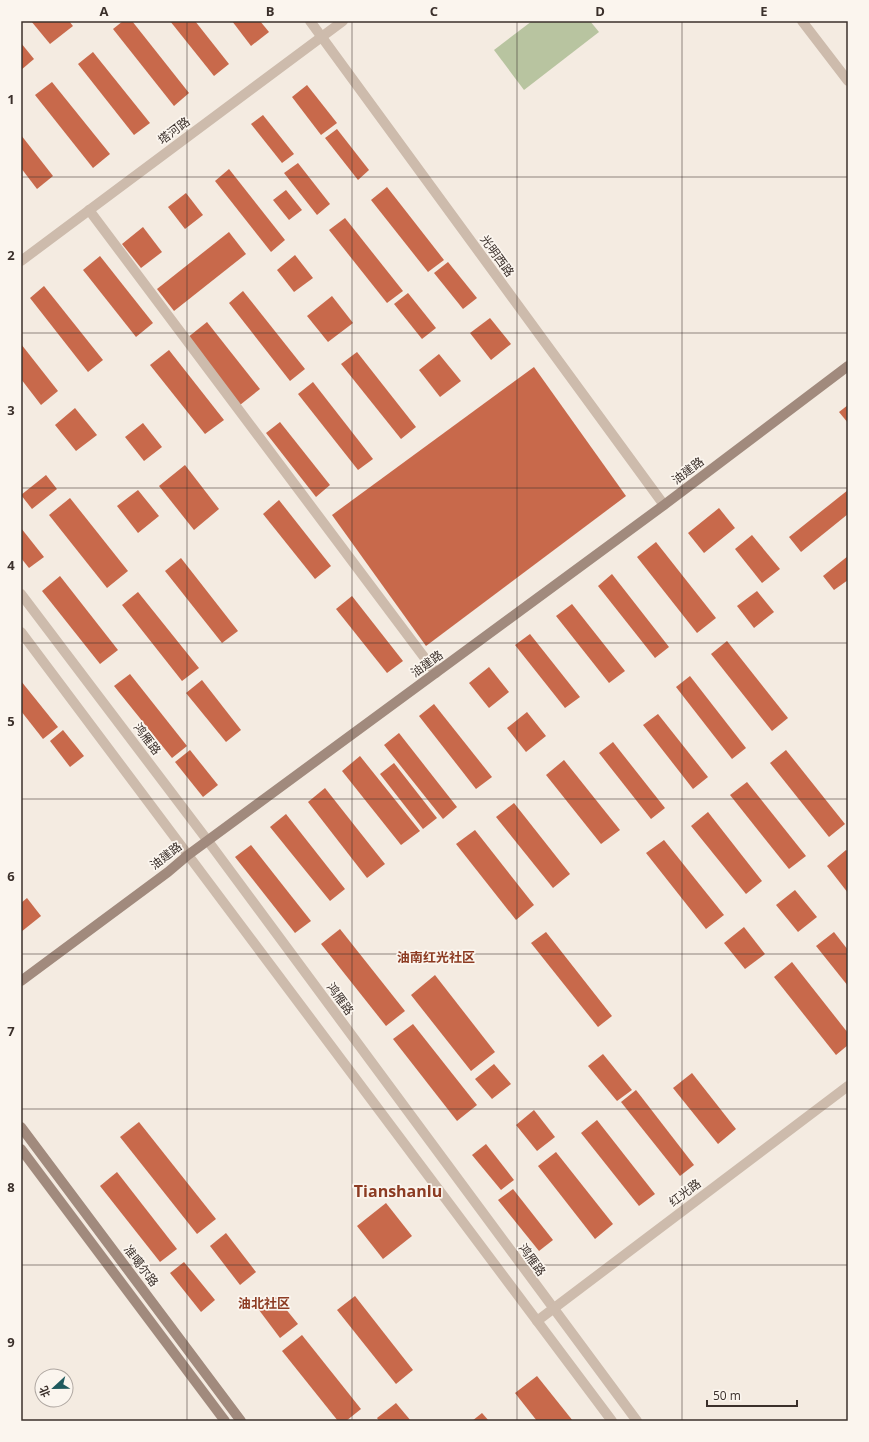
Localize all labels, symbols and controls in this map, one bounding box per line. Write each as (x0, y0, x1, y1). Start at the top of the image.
text: A (100, 2, 109, 20)
text: B (266, 2, 275, 20)
text: C (430, 2, 438, 20)
text: D (595, 2, 605, 20)
text: E (760, 2, 768, 20)
text: 1 (7, 90, 15, 108)
street label: 塔河路 (154, 113, 193, 148)
street label: 光明西路 (476, 231, 518, 280)
text: 2 (7, 246, 15, 264)
text: 3 (7, 401, 15, 419)
street label: 油建路 (668, 453, 707, 488)
text: 4 (7, 556, 15, 574)
street label: 油建路 (407, 646, 446, 681)
text: 5 (7, 712, 15, 730)
street label: 鸿雁路 (130, 719, 165, 758)
street label: 油建路 (146, 838, 185, 873)
text: 6 (7, 867, 15, 885)
district label: 油南红光社区 (397, 948, 475, 966)
street label: 鸿雁路 (323, 979, 358, 1018)
text: 7 (7, 1022, 15, 1040)
street label: 红光路 (665, 1175, 704, 1210)
text: 8 (7, 1178, 15, 1196)
district label: Tianshanlu (354, 1180, 442, 1202)
street label: 鸿雁路 (515, 1240, 550, 1279)
street label: 准噶尔路 (120, 1241, 163, 1290)
district label: 油北社区 (238, 1294, 290, 1312)
text: 9 (7, 1333, 15, 1351)
north arrow (34, 1368, 74, 1408)
scale bar (707, 1382, 797, 1408)
text: 北 (35, 1384, 53, 1400)
text: 50 m (713, 1387, 741, 1404)

